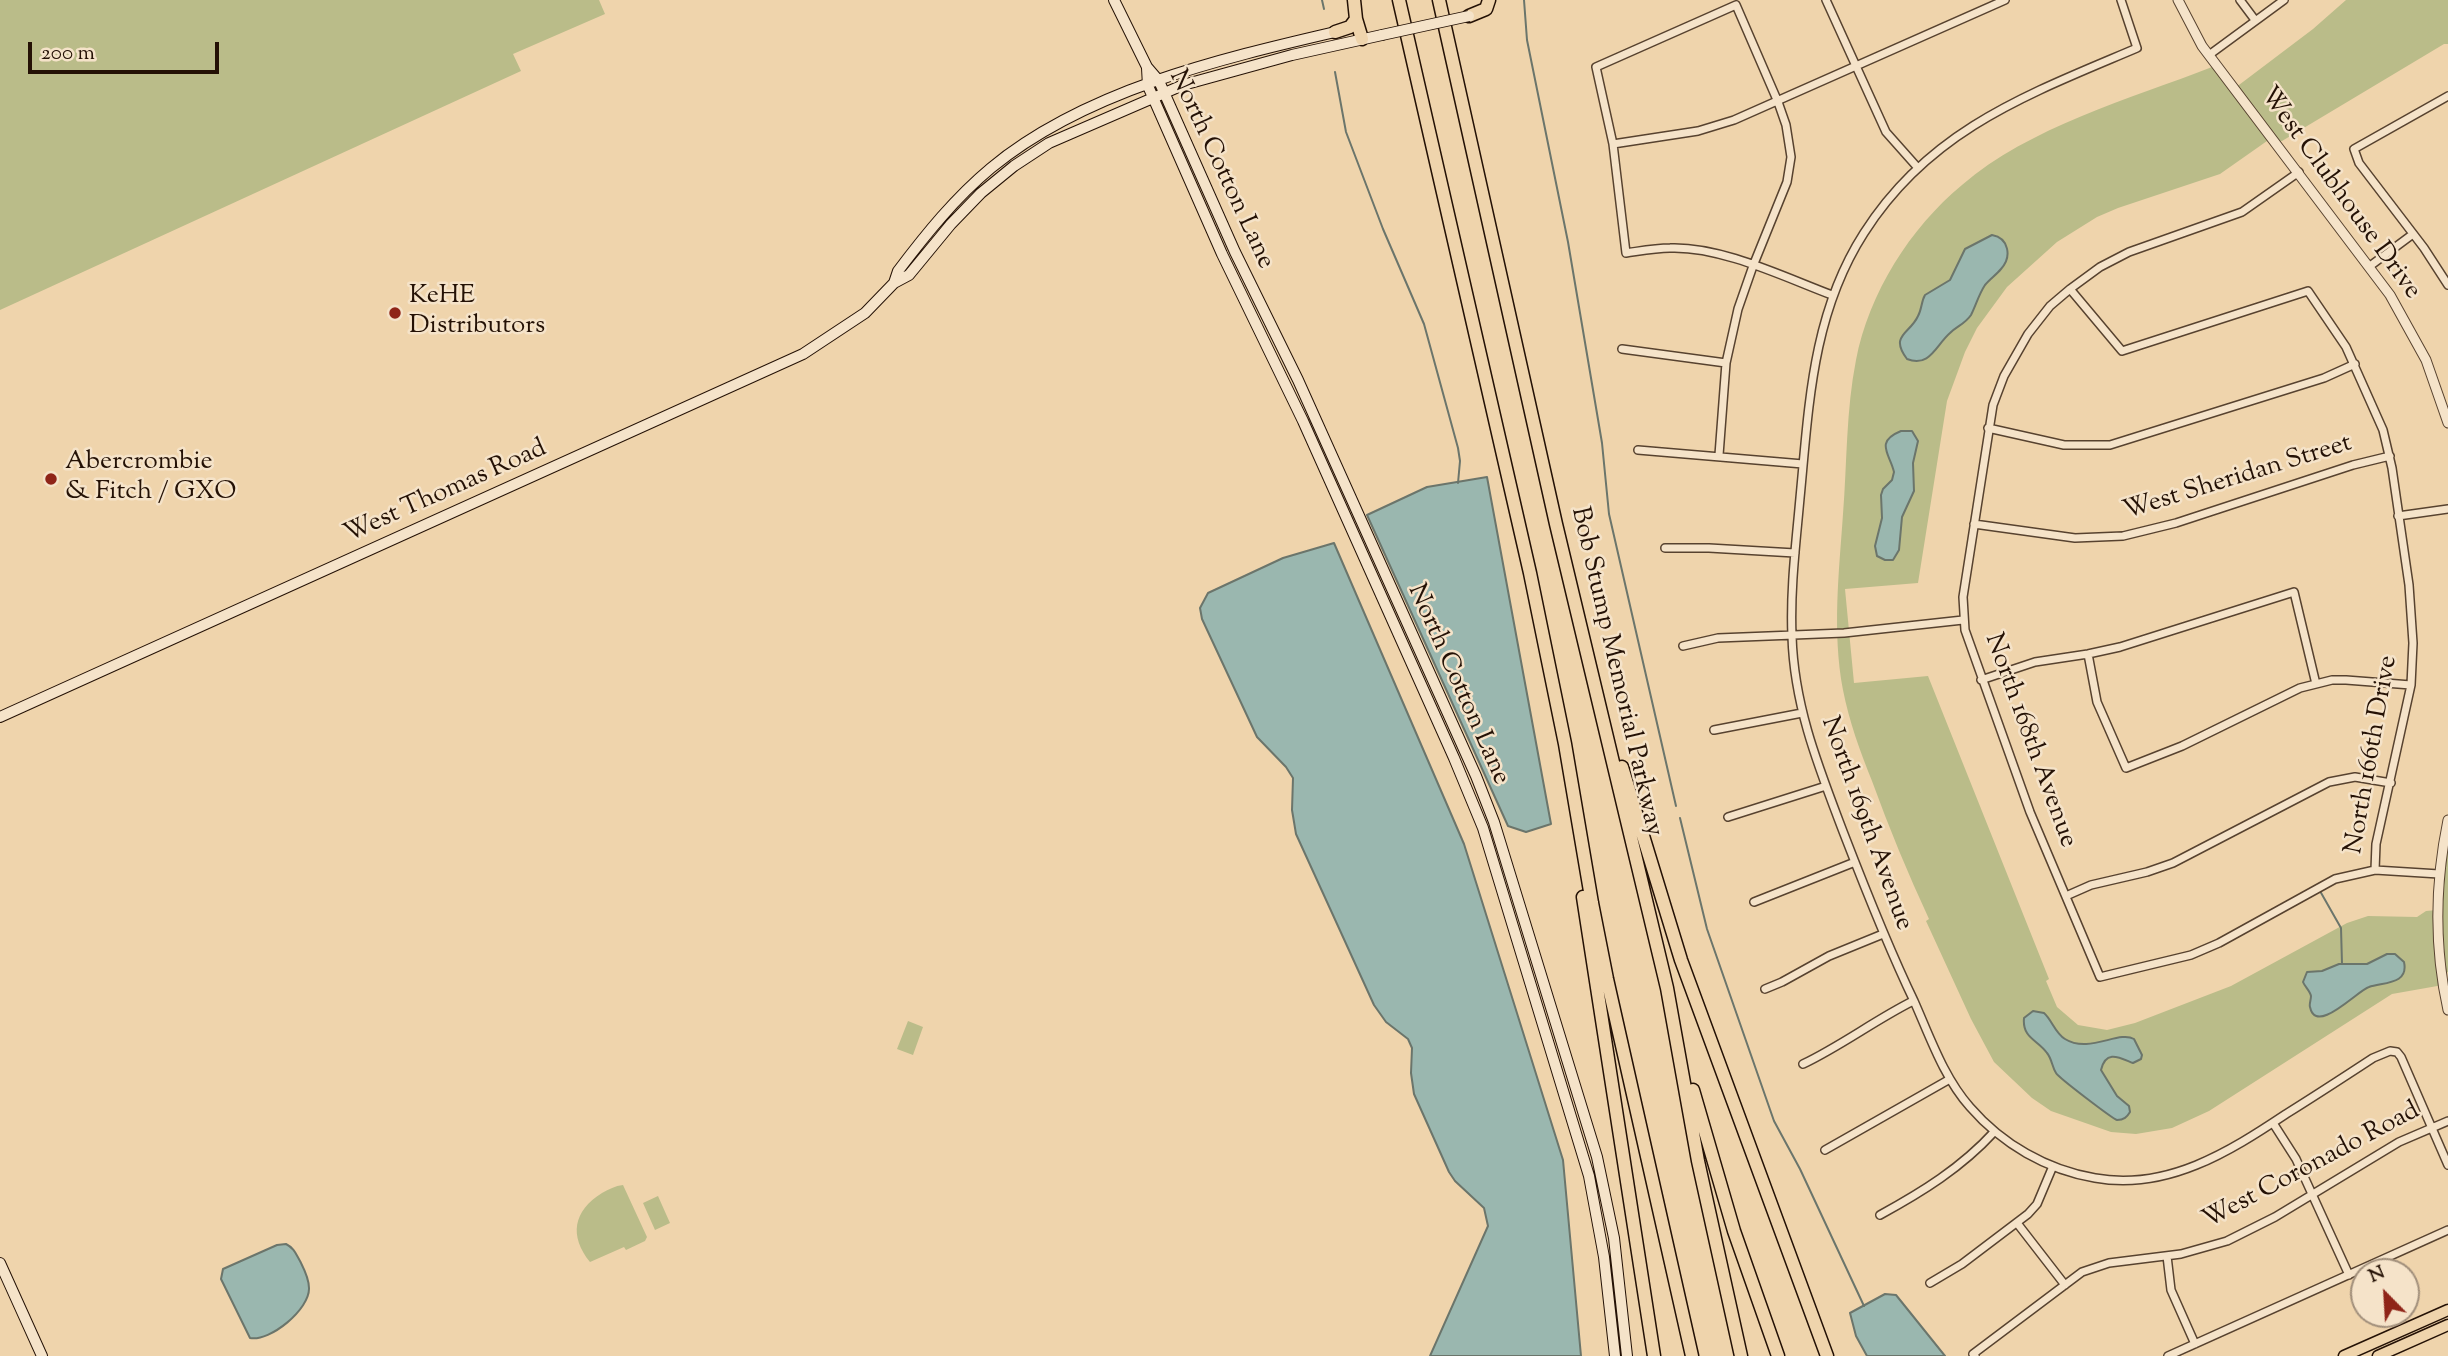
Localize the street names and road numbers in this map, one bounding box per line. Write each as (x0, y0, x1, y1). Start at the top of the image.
street label: North Cotton Lane (1160, 65, 1280, 275)
street label: West Clubhouse Drive (2252, 82, 2426, 306)
street label: West Sheridan Street (2120, 429, 2356, 529)
street label: West Thomas Road (340, 434, 552, 552)
street label: Bob Stump Memorial Parkway (1562, 504, 1668, 840)
street label: North Cotton Lane (1399, 580, 1515, 790)
street label: North 168th Avenue (1976, 630, 2082, 852)
street label: North 166th Drive (2340, 653, 2406, 857)
street label: North 169th Avenue (1812, 713, 1918, 935)
street label: West Coronado Road (2198, 1097, 2426, 1237)

